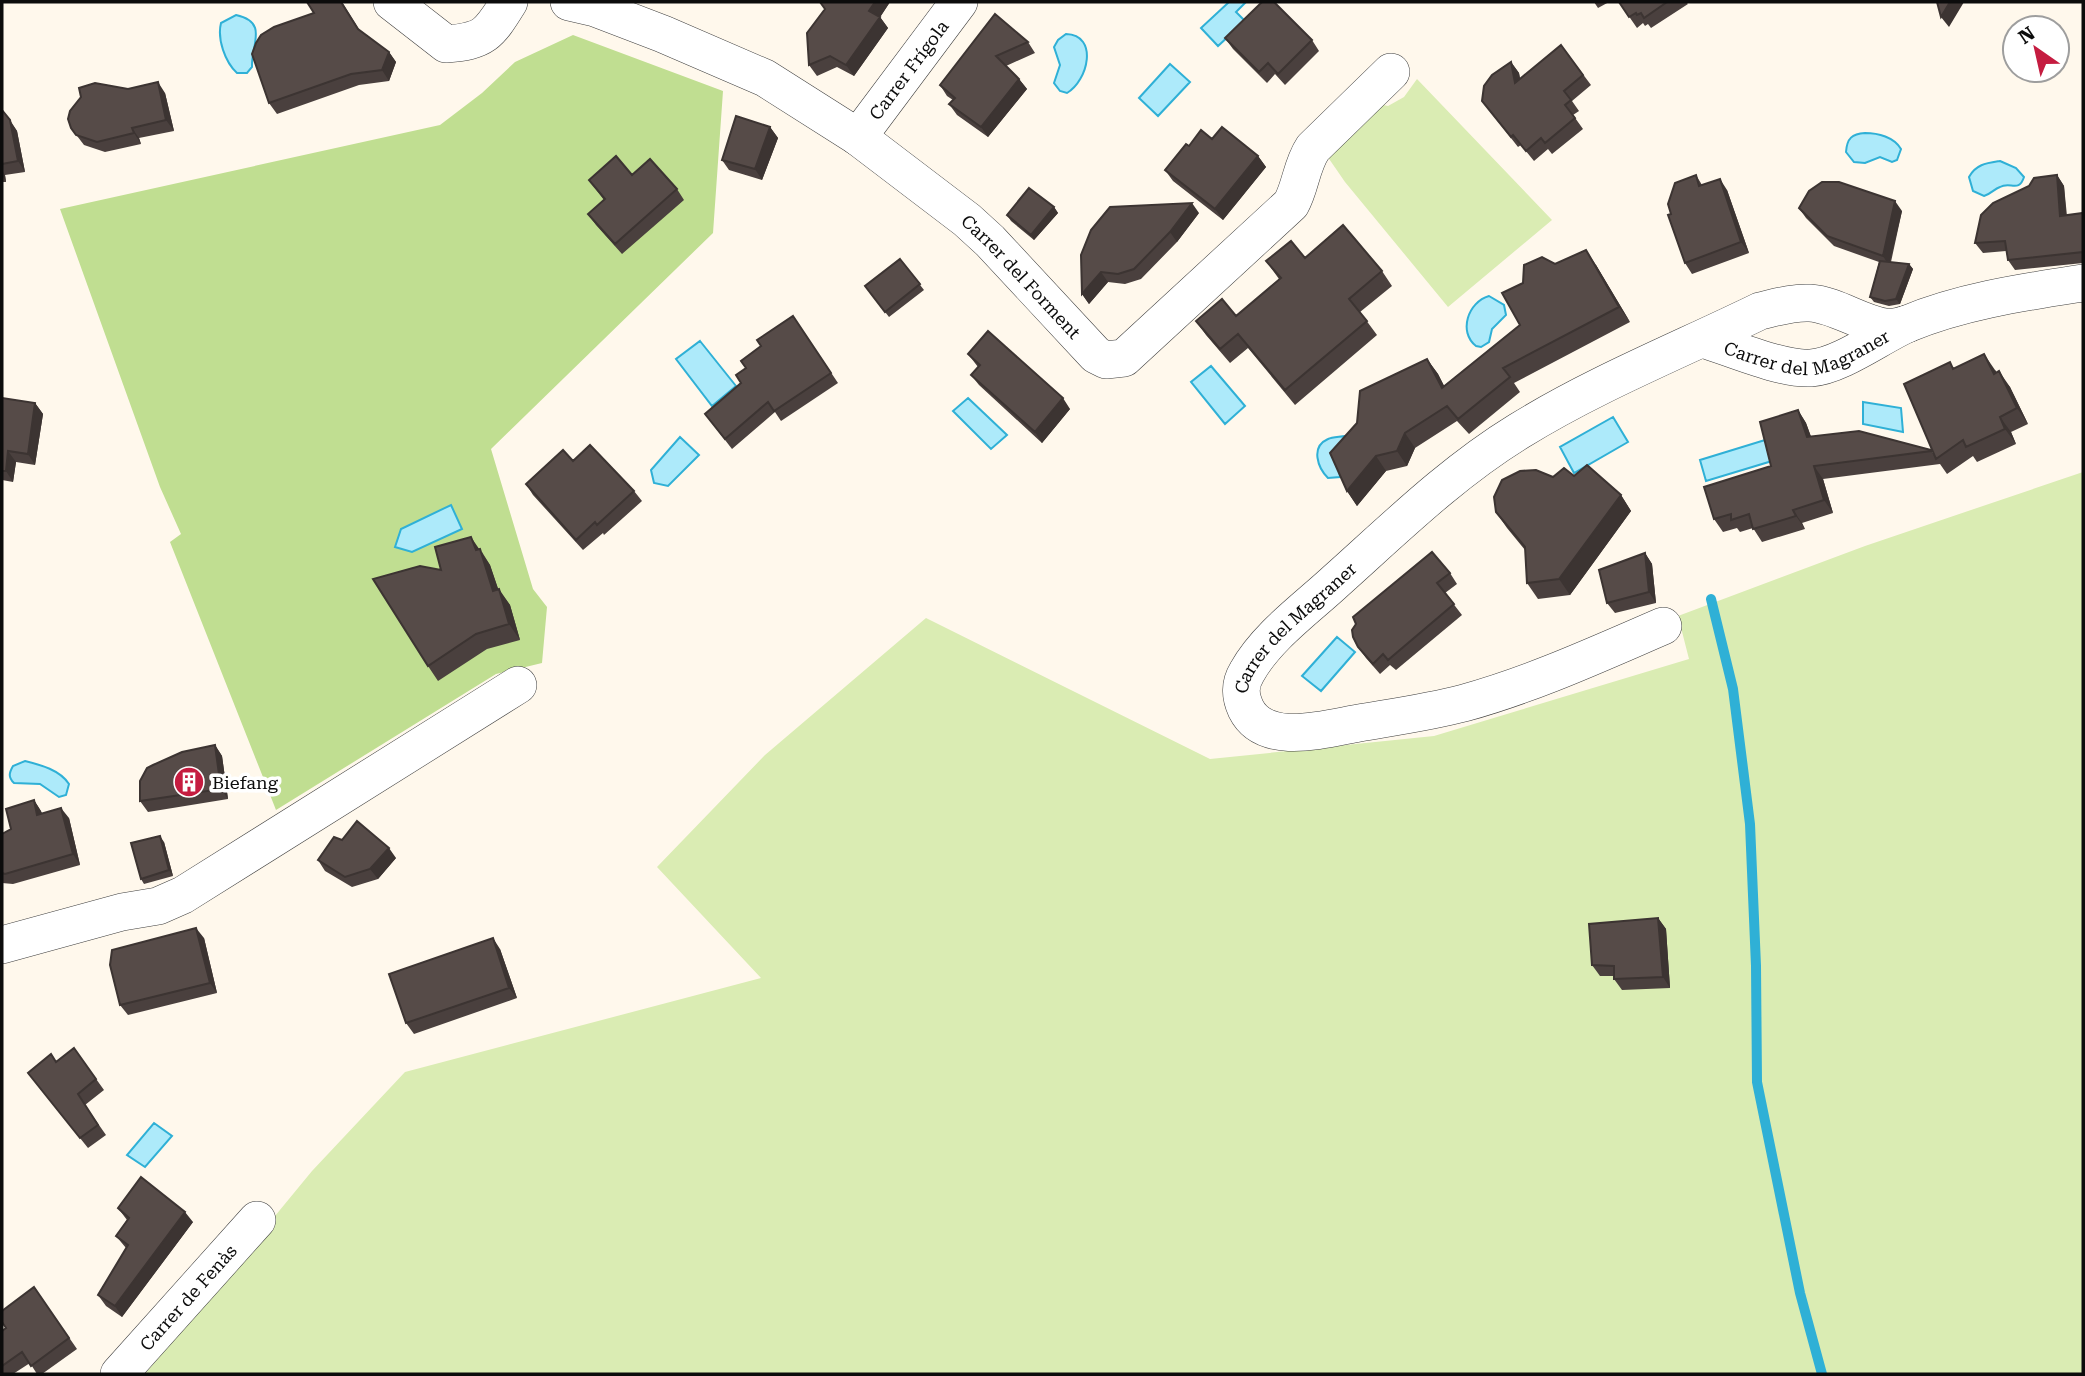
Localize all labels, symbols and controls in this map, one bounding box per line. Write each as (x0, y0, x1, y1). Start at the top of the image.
north arrow (2001, 14, 2071, 84)
street label: Carrer Frígola (864, 16, 953, 124)
text: N (2014, 21, 2040, 49)
street label: Carrer del Forment (957, 210, 1086, 343)
street label: Carrer del Magraner (1721, 325, 1893, 379)
street label: Carrer del Magraner (1230, 558, 1360, 695)
building icon: Biefang (172, 765, 206, 799)
place label: Biefang (212, 772, 279, 793)
street label: Carrer de Fenàs (135, 1240, 241, 1355)

